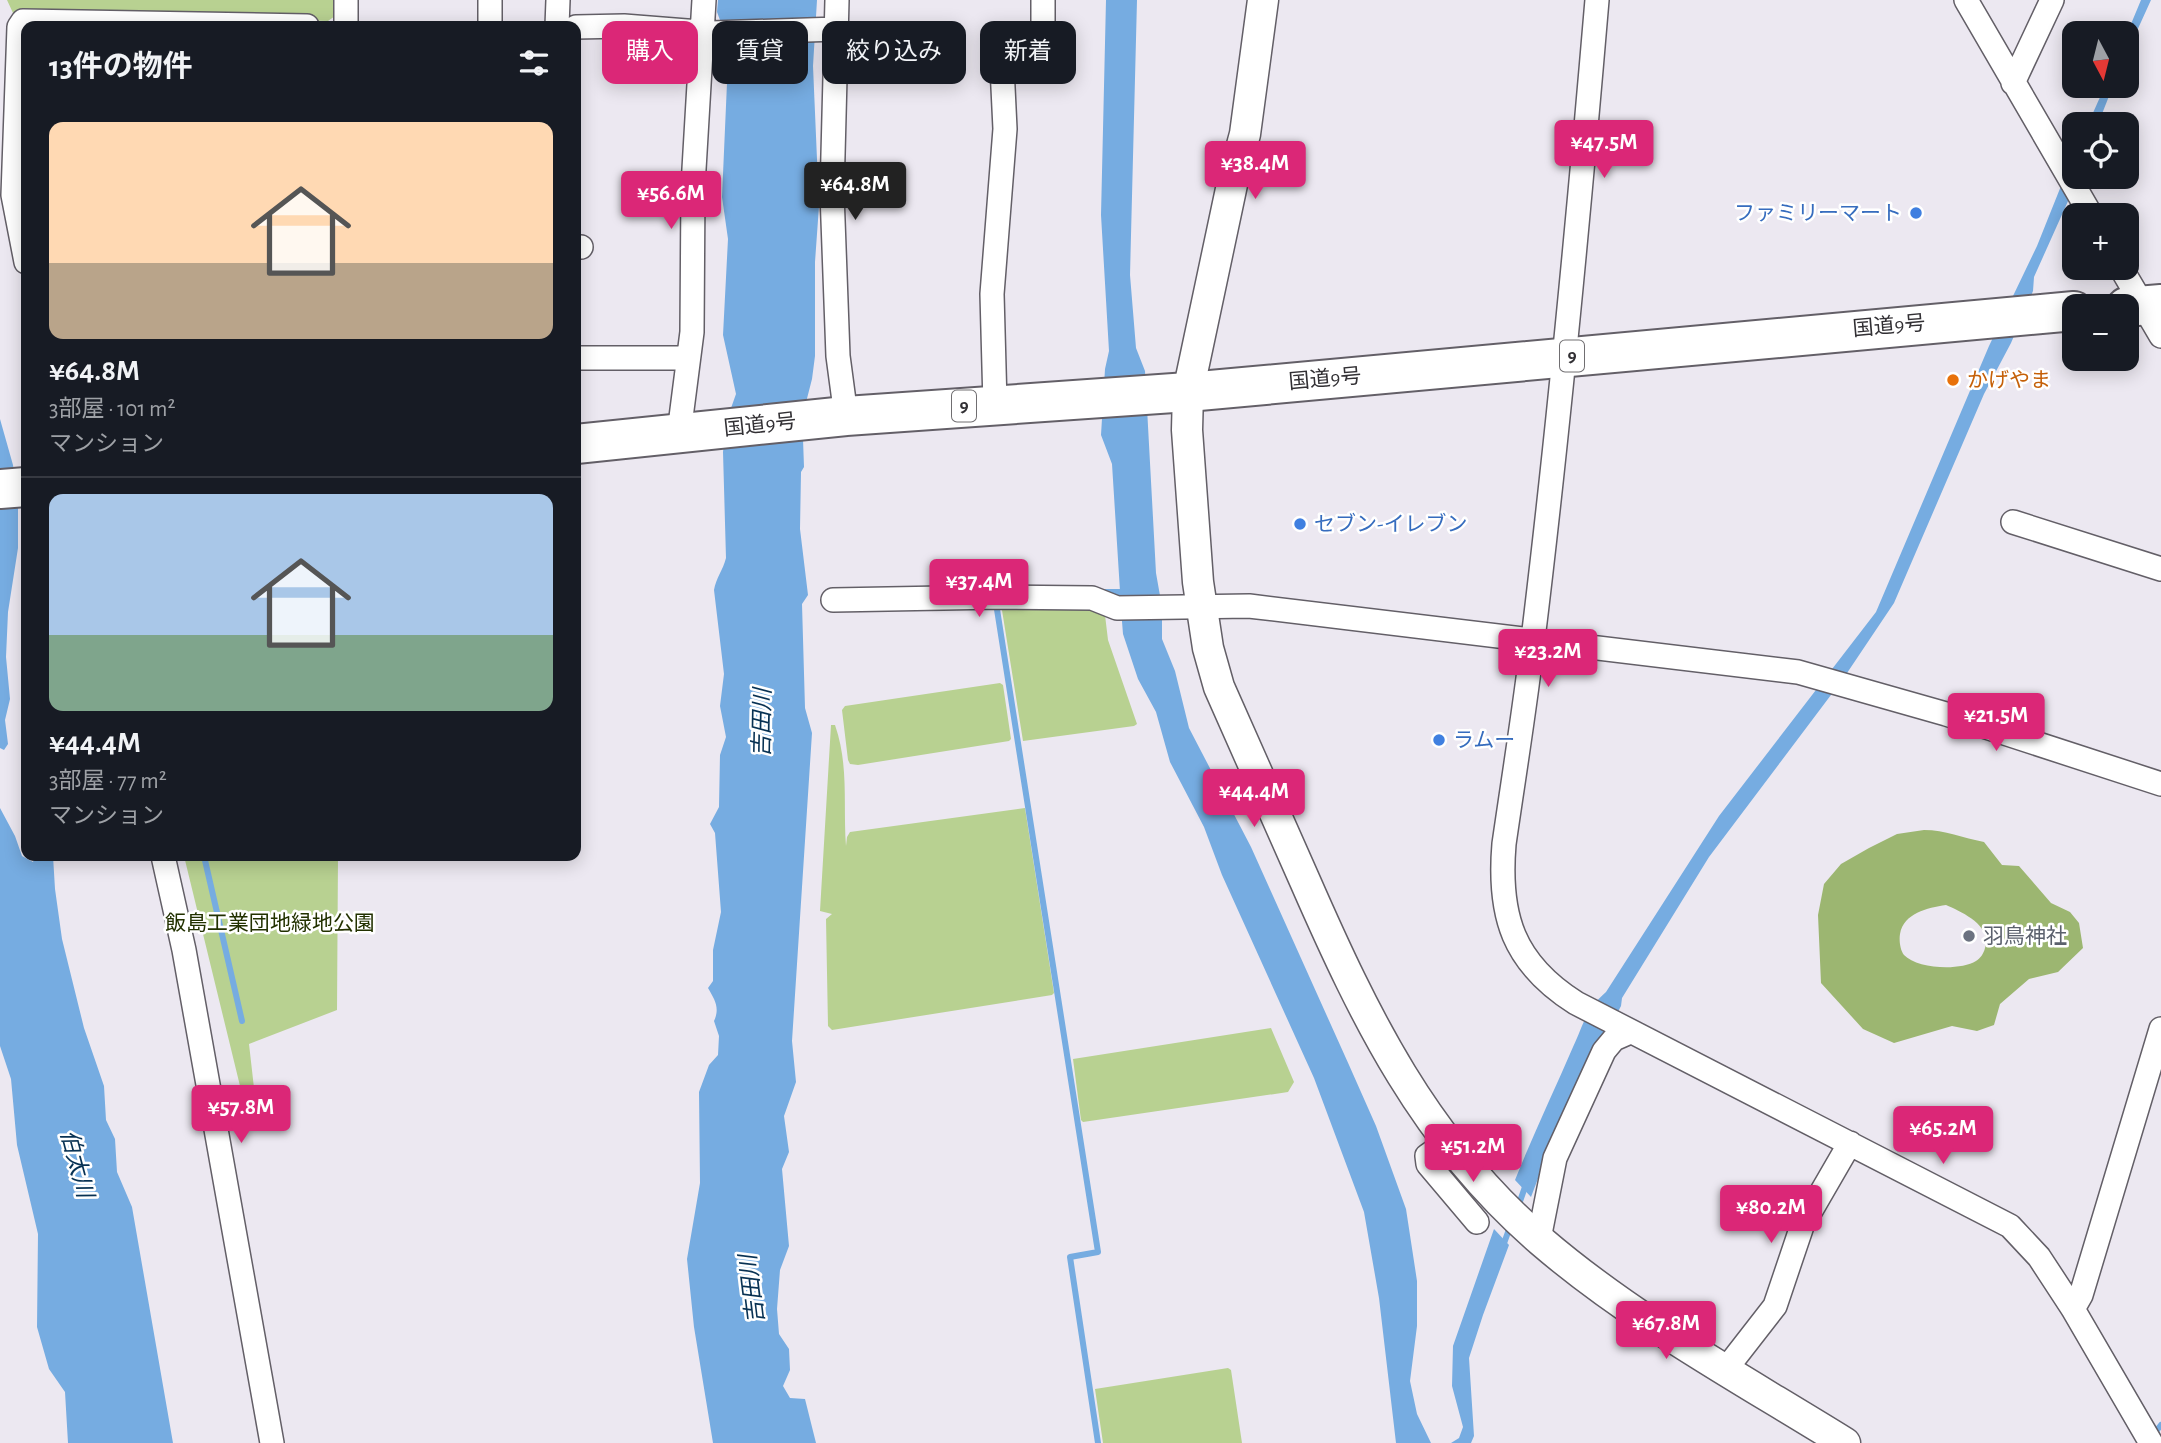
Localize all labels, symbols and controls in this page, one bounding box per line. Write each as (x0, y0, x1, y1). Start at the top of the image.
chip: 購入 (602, 21, 698, 84)
chip: 賃貸 (712, 21, 808, 84)
chip: 絞り込み (822, 21, 966, 84)
chip: 新着 (980, 21, 1076, 84)
north arrow (2062, 21, 2138, 98)
map controls (2062, 21, 2139, 371)
icon: filters (515, 44, 553, 82)
text: 13件の物件 (49, 52, 193, 82)
button: locate (2062, 112, 2139, 189)
pin: ¥47.5M (1547, 120, 1661, 180)
text: ¥47.5M (1570, 131, 1638, 154)
pin: ¥38.4M (1198, 142, 1312, 201)
text: ¥38.4M (1221, 152, 1289, 175)
pin: ¥64.8M (798, 162, 912, 222)
icon: home (238, 168, 364, 294)
pin: ¥56.6M (614, 172, 728, 231)
text: ¥64.8M (820, 173, 890, 196)
text: ¥56.6M (637, 182, 705, 205)
place label: ファミリーマート (1734, 203, 1902, 224)
button: + (2062, 203, 2139, 280)
marker: ファミリーマート (1908, 205, 1924, 221)
button: − (2062, 294, 2139, 371)
street label: 国道9号 (1852, 311, 1926, 340)
road number: 9 (1560, 340, 1584, 372)
text: ¥64.8M (49, 356, 140, 386)
street label: 国道9号 (1288, 364, 1362, 393)
place label: かげやま (1967, 369, 2051, 391)
marker: かげやま (1945, 372, 1961, 388)
road number: 9 (952, 390, 976, 422)
text: 3部屋 · 101 m² (49, 398, 176, 421)
street label: 国道9号 (723, 410, 797, 439)
text: マンション (49, 433, 164, 456)
place label: セブン-イレブン (1314, 512, 1467, 535)
marker: セブン-イレブン (1292, 516, 1308, 532)
icon: home (238, 540, 364, 666)
pin: ¥37.4M (922, 560, 1036, 619)
text: ¥37.4M (945, 570, 1013, 593)
pin: ¥23.2M (1491, 630, 1605, 689)
text: ¥23.2M (1514, 640, 1582, 663)
water label: 吉田川 (749, 685, 775, 758)
pin: ¥21.5M (1939, 694, 2053, 753)
text: ¥21.5M (1964, 704, 2028, 727)
text: ¥44.4M (49, 728, 141, 758)
place label: ラムー (1453, 730, 1515, 751)
marker: ラムー (1431, 732, 1447, 748)
text: 3部屋 · 77 m² (49, 770, 167, 793)
pin: ¥44.4M (1197, 770, 1311, 829)
text: ¥44.4M (1219, 780, 1289, 803)
text: マンション (49, 805, 164, 828)
park label: 飯島工業団地緑地公園 (165, 912, 375, 934)
place label: 羽鳥神社 (1983, 925, 2067, 947)
marker: 羽鳥神社 (1961, 928, 1977, 944)
pin: ¥57.8M (184, 1086, 298, 1145)
text: ¥57.8M (208, 1096, 274, 1119)
pin: ¥65.2M (1886, 1106, 2000, 1166)
text: ¥65.2M (1909, 1117, 1977, 1140)
pin: ¥51.2M (1416, 1124, 1530, 1184)
water label: 伯太川 (56, 1127, 99, 1203)
text: ¥51.2M (1441, 1135, 1505, 1158)
pin: ¥80.2M (1714, 1186, 1828, 1245)
text: ¥80.2M (1736, 1196, 1806, 1219)
water label: 吉田川 (735, 1250, 769, 1325)
pin: ¥67.8M (1609, 1302, 1723, 1361)
text: ¥67.8M (1632, 1312, 1700, 1335)

